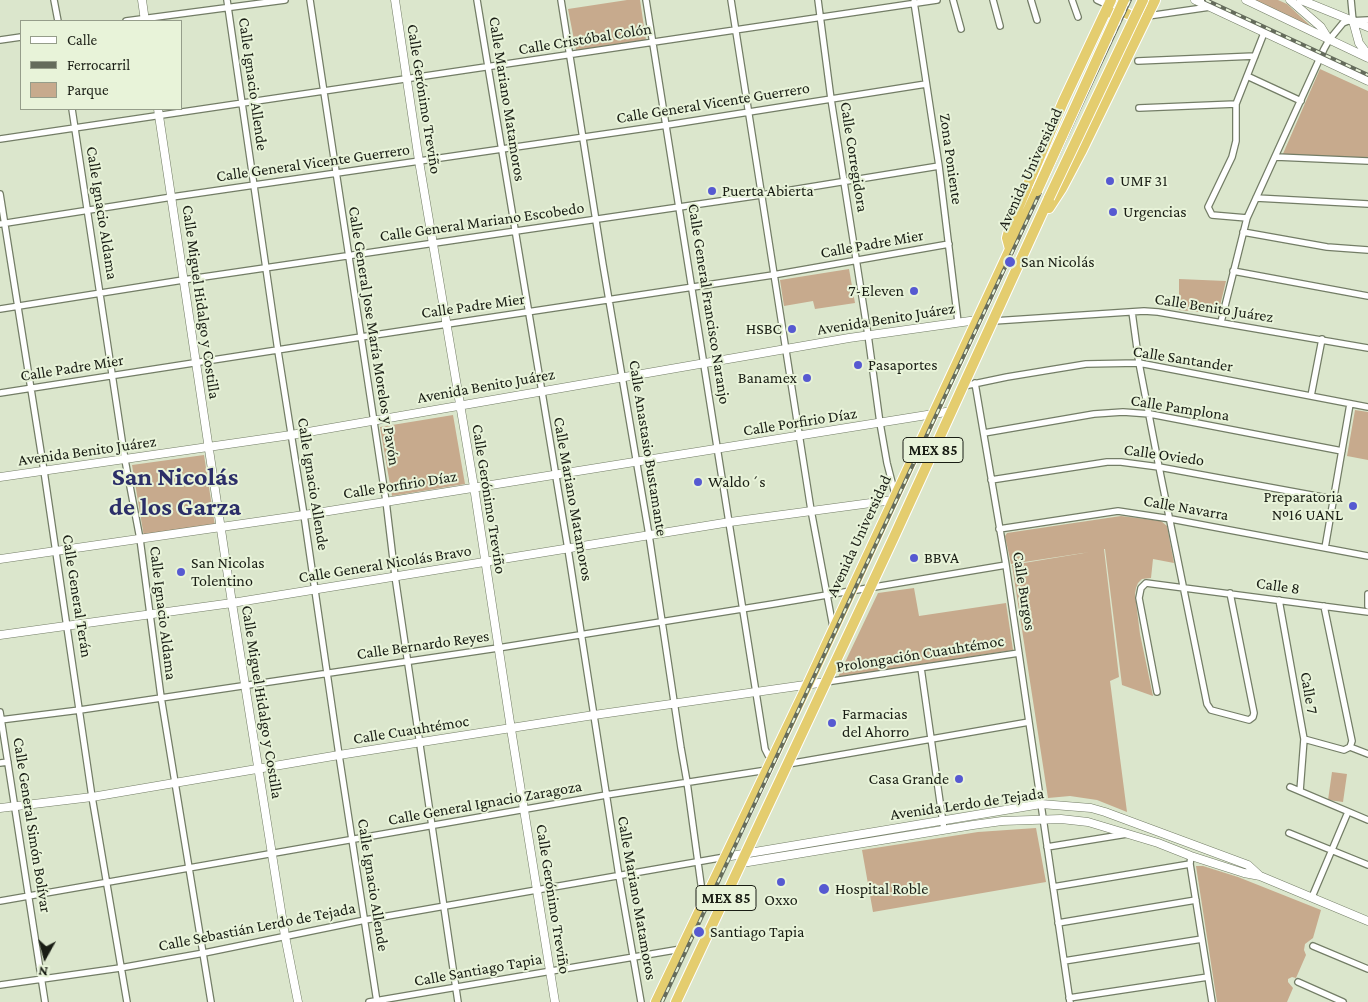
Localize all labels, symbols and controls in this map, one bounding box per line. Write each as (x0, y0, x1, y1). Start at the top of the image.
street label: Calle Mariano Matamoros (485, 15, 529, 183)
street label: Calle Ignacio Allende (234, 16, 272, 152)
street label: Calle Cristóbal Colón (517, 19, 653, 59)
legend (20, 20, 182, 110)
street label: Calle Gerónimo Treviño (403, 23, 445, 175)
text: Calle (67, 32, 97, 48)
text: Ferrocarril (67, 57, 130, 73)
street label: Calle General Vicente Guerrero (615, 78, 811, 128)
text: Parque (67, 82, 108, 98)
street label: Calle Corregidora (836, 100, 872, 214)
street label: Avenida Universidad (993, 105, 1067, 233)
street label: Zona Poniente (935, 112, 967, 206)
street label: Calle General Vicente Guerrero (215, 140, 411, 186)
street label: Calle Ignacio Aldama (82, 145, 122, 281)
place label: UMF 31 (1120, 171, 1167, 191)
marker: UMF 31 (1104, 175, 1116, 187)
place label: Puerta Abierta (722, 181, 814, 201)
marker: Puerta Abierta (706, 185, 718, 197)
street label: Calle General Mariano Escobedo (378, 198, 586, 246)
street label: Calle General Francisco Naranjo (684, 202, 734, 406)
place label: Urgencias (1123, 202, 1187, 222)
street label: Calle Miguel Hidalgo y Costilla (178, 204, 224, 400)
street label: Calle General Jose María Morelos y Pavón (344, 205, 404, 467)
marker: Urgencias (1107, 206, 1119, 218)
street label: Calle Padre Mier (819, 225, 925, 263)
place label: San Nicolás (1021, 252, 1095, 272)
marker: San Nicolás (1003, 255, 1017, 269)
place label: 7-Eleven (848, 281, 904, 301)
marker: 7-Eleven (908, 285, 920, 297)
street label: Calle Padre Mier (420, 289, 526, 323)
street label: Calle Benito Juárez (1153, 289, 1275, 327)
street label: Avenida Benito Juárez (816, 299, 956, 339)
place label: HSBC (746, 319, 782, 339)
marker: HSBC (786, 323, 798, 335)
street label: Calle Santander (1132, 342, 1234, 376)
street label: Calle Padre Mier (19, 350, 125, 386)
place label: Pasaportes (868, 355, 937, 375)
street label: Calle Anastasio Bustamante (625, 359, 671, 537)
marker: Pasaportes (852, 359, 864, 371)
street label: Avenida Benito Juárez (416, 364, 556, 408)
place label: Banamex (738, 368, 797, 388)
marker: Banamex (801, 372, 813, 384)
street label: Calle Pamplona (1129, 391, 1231, 425)
street label: Calle Porfirio Díaz (742, 404, 858, 440)
street label: Calle Mariano Matamoros (549, 415, 597, 583)
street label: Calle Ignacio Allende (293, 416, 333, 552)
street label: Calle Gerónimo Treviño (468, 423, 510, 575)
street label: Avenida Benito Juárez (17, 432, 157, 470)
road number: MEX 85 (903, 438, 963, 462)
street label: Calle Oviedo (1123, 440, 1205, 470)
district label: San Nicolás de los Garza (109, 461, 241, 522)
street label: Calle Porfirio Díaz (342, 467, 458, 503)
place label: Waldo´s (708, 472, 766, 492)
street label: Avenida Universidad (822, 472, 896, 600)
marker: Waldo´s (692, 476, 704, 488)
place label: Preparatoria Nº16 UANL (1264, 487, 1343, 525)
street label: Calle Navarra (1142, 491, 1230, 525)
marker: Preparatoria Nº16 UANL (1347, 500, 1359, 512)
street label: Calle General Terán (58, 533, 96, 659)
street label: Calle General Nicolás Bravo (297, 541, 473, 587)
street label: Calle Ignacio Aldama (145, 545, 181, 681)
place label: BBVA (924, 548, 959, 568)
street label: Calle Burgos (1008, 550, 1040, 632)
marker: BBVA (908, 552, 920, 564)
place label: San Nicolas Tolentino (191, 553, 265, 591)
marker: San Nicolas Tolentino (175, 566, 187, 578)
street label: Calle 8 (1255, 573, 1301, 599)
street label: Calle Miguel Hidalgo y Costilla (237, 604, 287, 800)
street label: Calle Bernardo Reyes (356, 626, 490, 664)
street label: Prolongación Cuauhtémoc (835, 631, 1005, 677)
street label: Calle 7 (1296, 670, 1322, 716)
place label: Farmacias del Ahorro (842, 704, 909, 742)
street label: Calle Cuauhtémoc (352, 711, 470, 749)
marker: Farmacias del Ahorro (826, 717, 838, 729)
street label: Calle General Simón Bolívar (9, 736, 55, 914)
place label: Casa Grande (869, 769, 949, 789)
marker: Casa Grande (953, 773, 965, 785)
street label: Calle General Ignacio Zaragoza (387, 776, 583, 830)
street label: Avenida Lerdo de Tejada (889, 784, 1045, 824)
street label: Calle Mariano Matamoros (613, 814, 661, 982)
street label: Calle Ignacio Allende (353, 817, 393, 953)
street label: Calle Gerónimo Treviño (532, 823, 574, 975)
marker: Oxxo (775, 876, 787, 888)
place label: Hospital Roble (835, 879, 928, 899)
marker: Hospital Roble (817, 882, 831, 896)
road number: MEX 85 (696, 886, 756, 910)
place label: Oxxo (764, 890, 798, 910)
street label: Calle Sebastián Lerdo de Tejada (157, 898, 357, 956)
place label: Santiago Tapia (710, 922, 805, 942)
marker: Santiago Tapia (692, 925, 706, 939)
north arrow (20, 932, 70, 982)
street label: Calle Santiago Tapia (412, 949, 544, 991)
text: N (37, 963, 49, 980)

